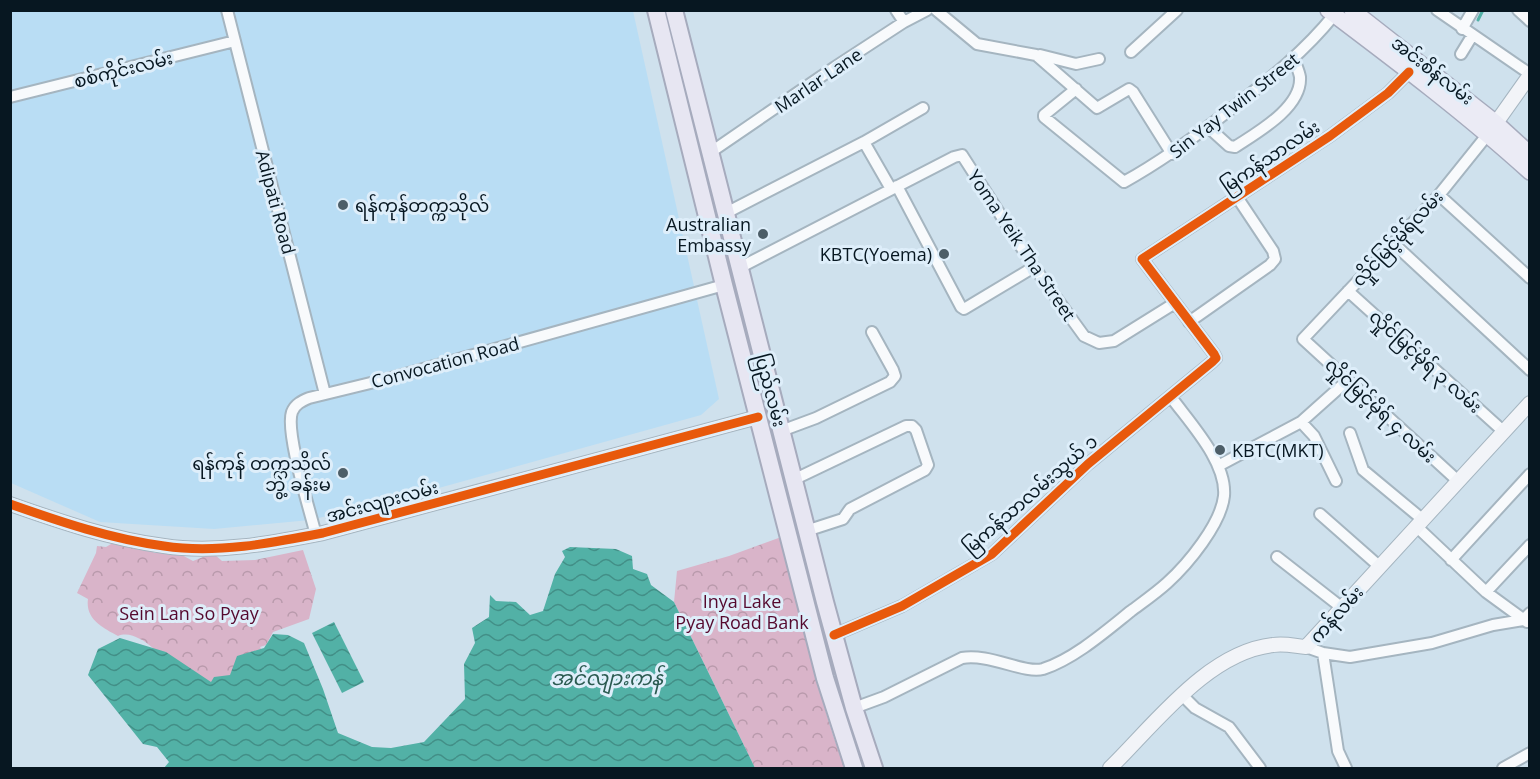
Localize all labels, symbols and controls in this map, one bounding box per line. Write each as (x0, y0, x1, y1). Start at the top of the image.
street label: အင်းစိန်လမ်း (1384, 30, 1480, 113)
street label: Marlar Lane (770, 42, 866, 118)
street label: စစ်ကိုင်းလမ်း (71, 44, 176, 97)
street label: Sin Yay Twin Street (1164, 47, 1304, 163)
street label: မြကန်သာလမ်း (1216, 114, 1326, 201)
street label: Adipati Road (251, 147, 301, 257)
street label: Yoma Yeik Tha Street (963, 165, 1081, 325)
street label: လှိုင်မြင့်မိုရ်လမ်း (1345, 184, 1451, 294)
place label: ရန်ကုန်တက္ကသိုလ် (355, 192, 489, 221)
marker: ရန်ကုန်တက္ကသိုလ် (336, 198, 350, 212)
place label: Australian Embassy (666, 212, 752, 257)
marker: Australian Embassy (756, 227, 770, 241)
place label: KBTC(Yoema) (820, 242, 932, 266)
marker: KBTC(Yoema) (937, 247, 951, 261)
street label: လှိုင်မြင့်မိုရ် ၃ လမ်း (1362, 303, 1488, 421)
street label: Convocation Road (368, 331, 522, 393)
street label: ပြည်လမ်း (746, 351, 792, 430)
street label: လှိုင်မြင့်မိုရ် ၄ လမ်း (1318, 352, 1442, 471)
street label: မြကန်သာလမ်းသွယ် ၁ (958, 429, 1105, 562)
place label: KBTC(MKT) (1232, 438, 1324, 462)
marker: KBTC(MKT) (1213, 443, 1227, 457)
place label: ရန်ကုန် တက္ကသိုလ် ဘွဲ့ ခန်းမ (192, 450, 331, 500)
marker: ရန်ကုန် တက္ကသိုလ် ဘွဲ့ ခန်းမ (336, 466, 350, 480)
street label: အင်းလျားလမ်း (323, 475, 442, 531)
street label: ကန်လမ်း (1304, 580, 1371, 650)
park label: Inya Lake Pyay Road Bank (675, 589, 809, 634)
park label: Sein Lan So Pyay (119, 601, 260, 625)
water label: အင်လျားကန် (551, 664, 666, 695)

